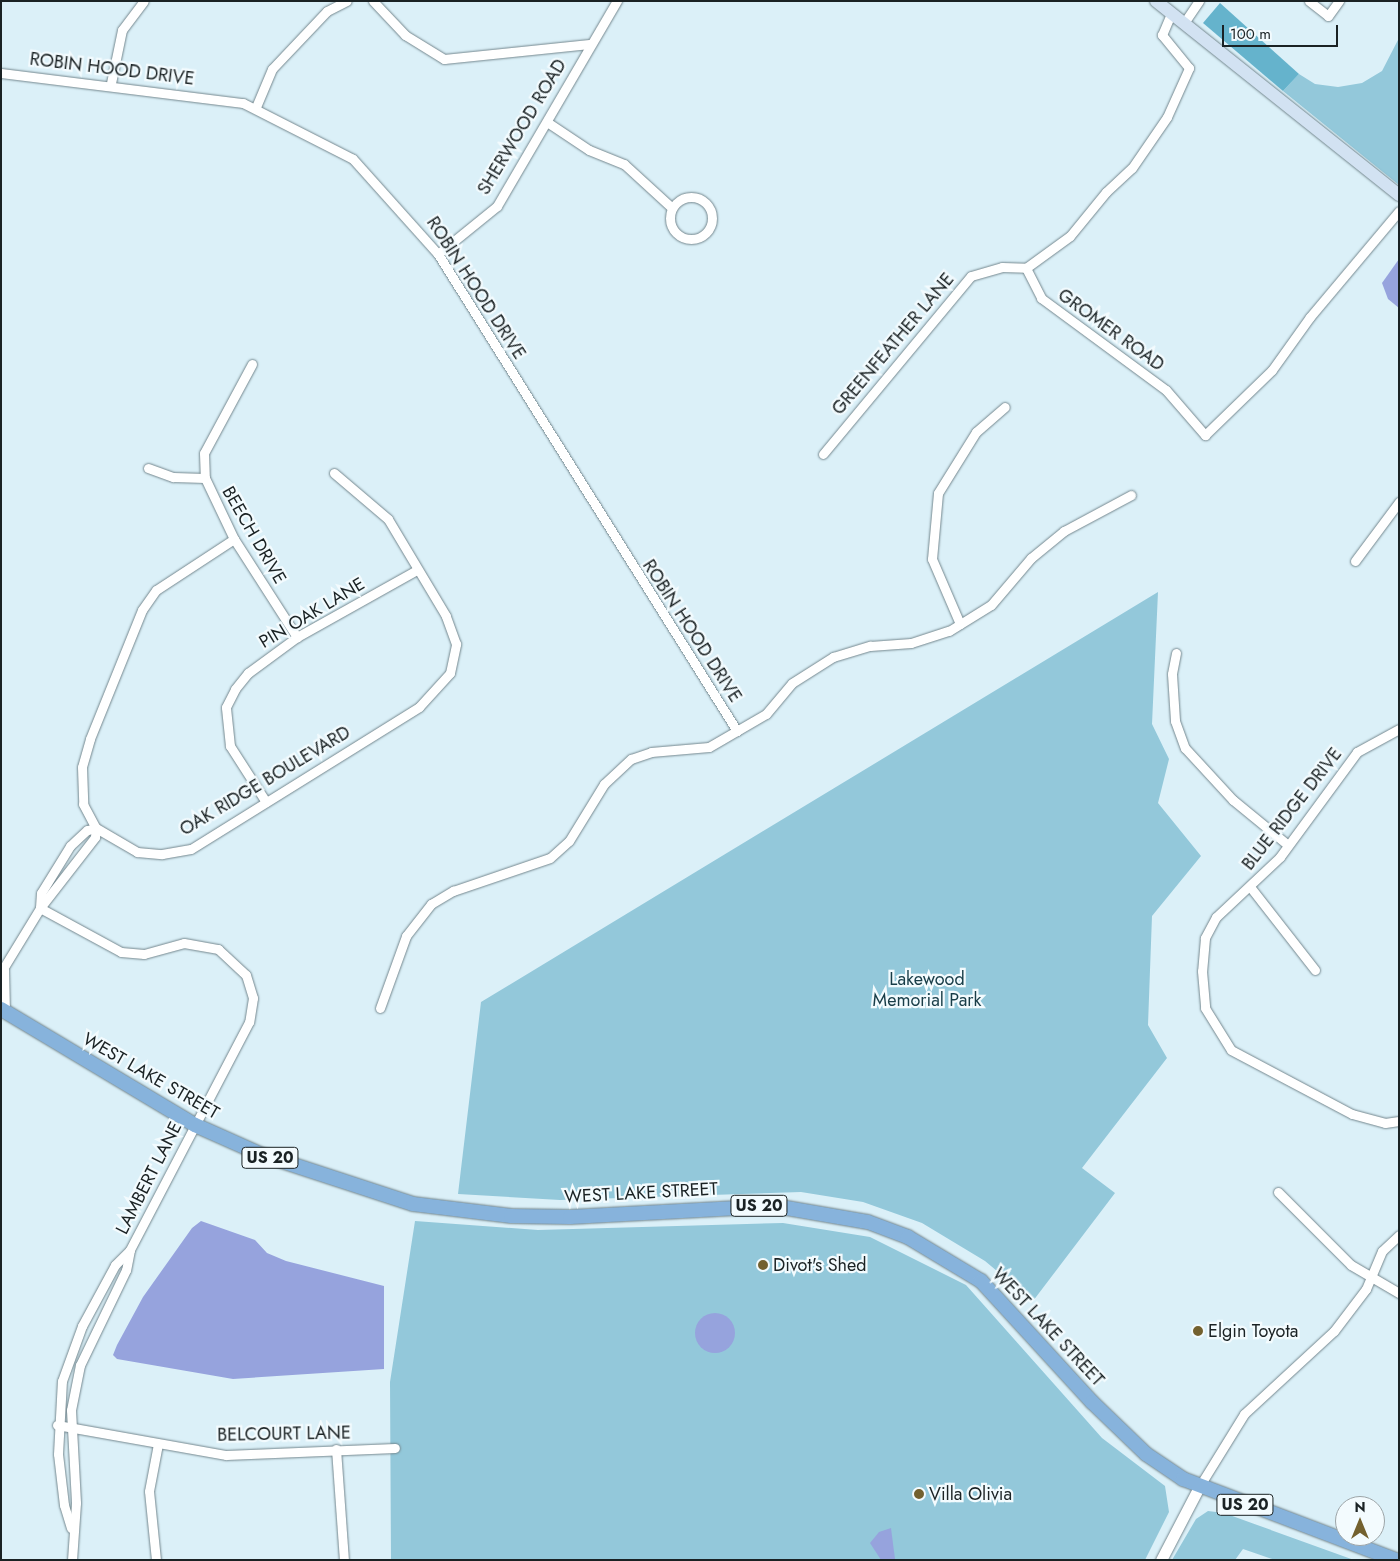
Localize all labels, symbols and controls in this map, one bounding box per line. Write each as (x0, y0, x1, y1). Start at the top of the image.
scale bar (1225, 15, 1341, 47)
text: 100 m (1230, 23, 1271, 45)
street label: ROBIN HOOD DRIVE (29, 48, 195, 90)
street label: SHERWOOD ROAD (473, 55, 571, 199)
street label: ROBIN HOOD DRIVE (422, 213, 530, 363)
street label: GREENFEATHER LANE (827, 269, 959, 419)
street label: GROMER ROAD (1054, 284, 1168, 376)
street label: BEECH DRIVE (217, 482, 291, 588)
street label: ROBIN HOOD DRIVE (638, 556, 746, 706)
street label: PIN OAK LANE (255, 573, 369, 653)
street label: OAK RIDGE BOULEVARD (176, 722, 354, 840)
street label: BLUE RIDGE DRIVE (1238, 744, 1346, 874)
park label: Lakewood Memorial Park (873, 969, 981, 1012)
street label: WEST LAKE STREET (79, 1028, 223, 1124)
street label: LAMBERT LANE (111, 1118, 187, 1238)
road number: US 20 (241, 1144, 299, 1172)
street label: WEST LAKE STREET (564, 1178, 718, 1208)
road number: US 20 (730, 1192, 788, 1220)
place label: Divot's Shed (773, 1254, 867, 1276)
marker: Divot's Shed (757, 1259, 769, 1271)
street label: WEST LAKE STREET (988, 1263, 1108, 1391)
place label: Elgin Toyota (1208, 1320, 1298, 1342)
marker: Elgin Toyota (1192, 1325, 1204, 1337)
street label: BELCOURT LANE (217, 1422, 351, 1446)
place label: Villa Olivia (929, 1483, 1012, 1505)
marker: Villa Olivia (913, 1488, 925, 1500)
road number: US 20 (1216, 1492, 1274, 1518)
north arrow (1335, 1496, 1385, 1546)
text: N (1354, 1497, 1366, 1517)

